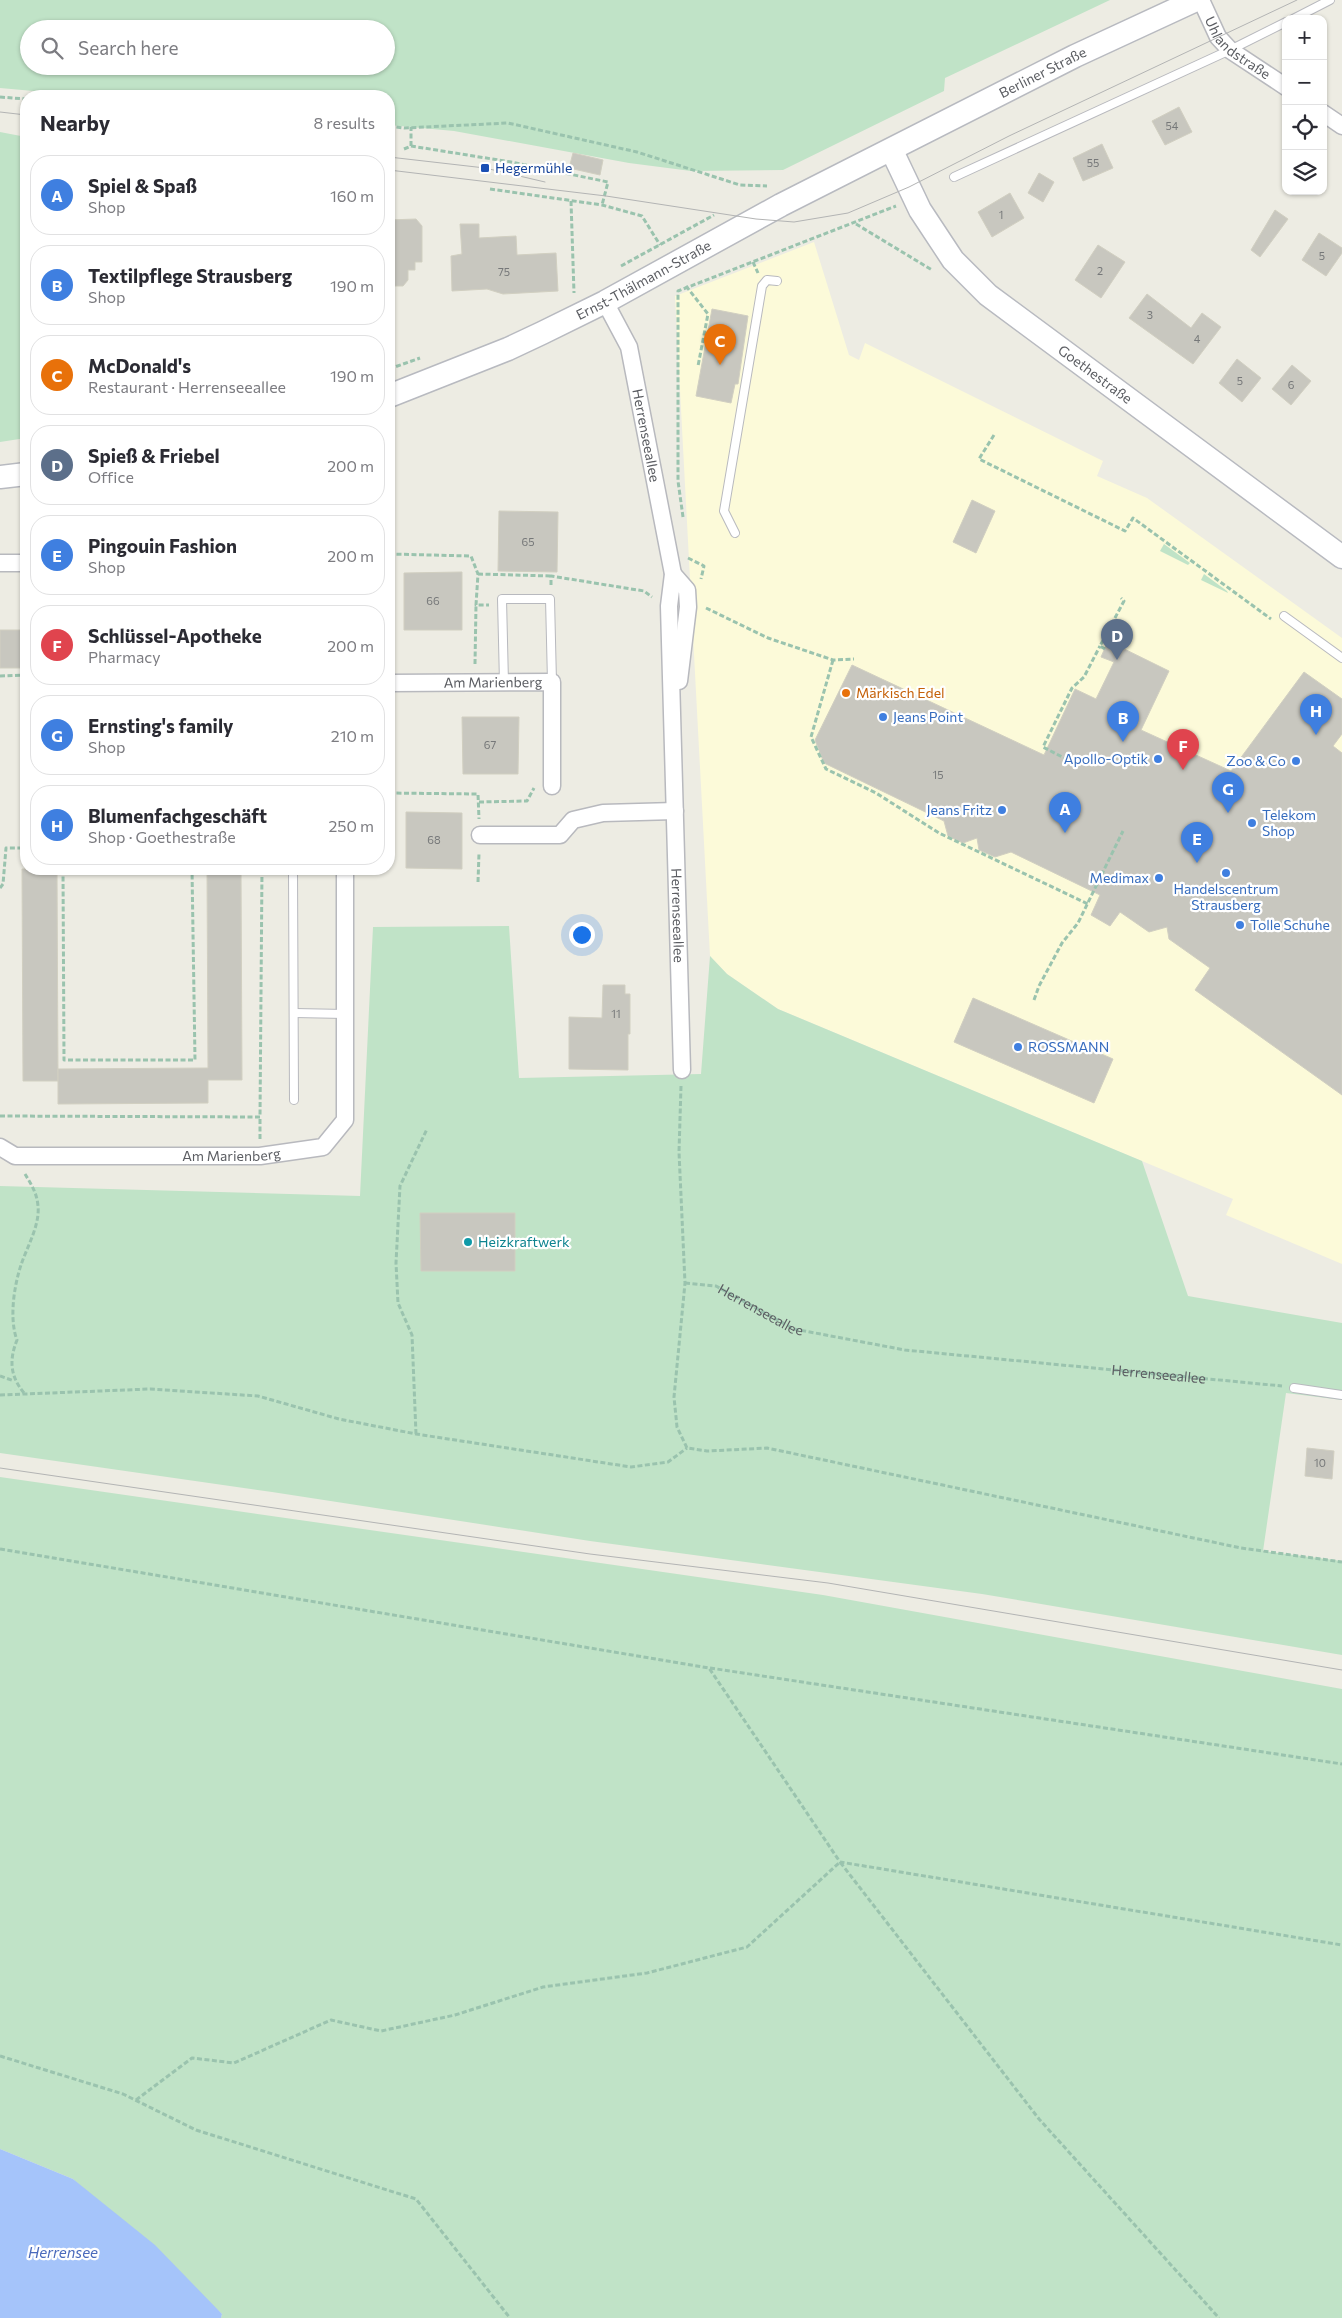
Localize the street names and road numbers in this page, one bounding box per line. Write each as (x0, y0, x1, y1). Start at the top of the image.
street label: Uhlandstraße (1202, 13, 1274, 82)
street label: Berliner Straße (996, 43, 1089, 101)
street label: Ernst-Thälmann-Straße (573, 236, 714, 323)
street label: Goethestraße (1055, 341, 1136, 407)
street label: Herrenseeallee (629, 387, 664, 483)
street label: Am Marienberg (444, 673, 543, 691)
street label: Herrenseeallee (668, 868, 688, 963)
street label: Am Marienberg (182, 1144, 282, 1164)
street label: Herrenseeallee (715, 1280, 805, 1339)
street label: Herrenseeallee (1111, 1361, 1207, 1387)

